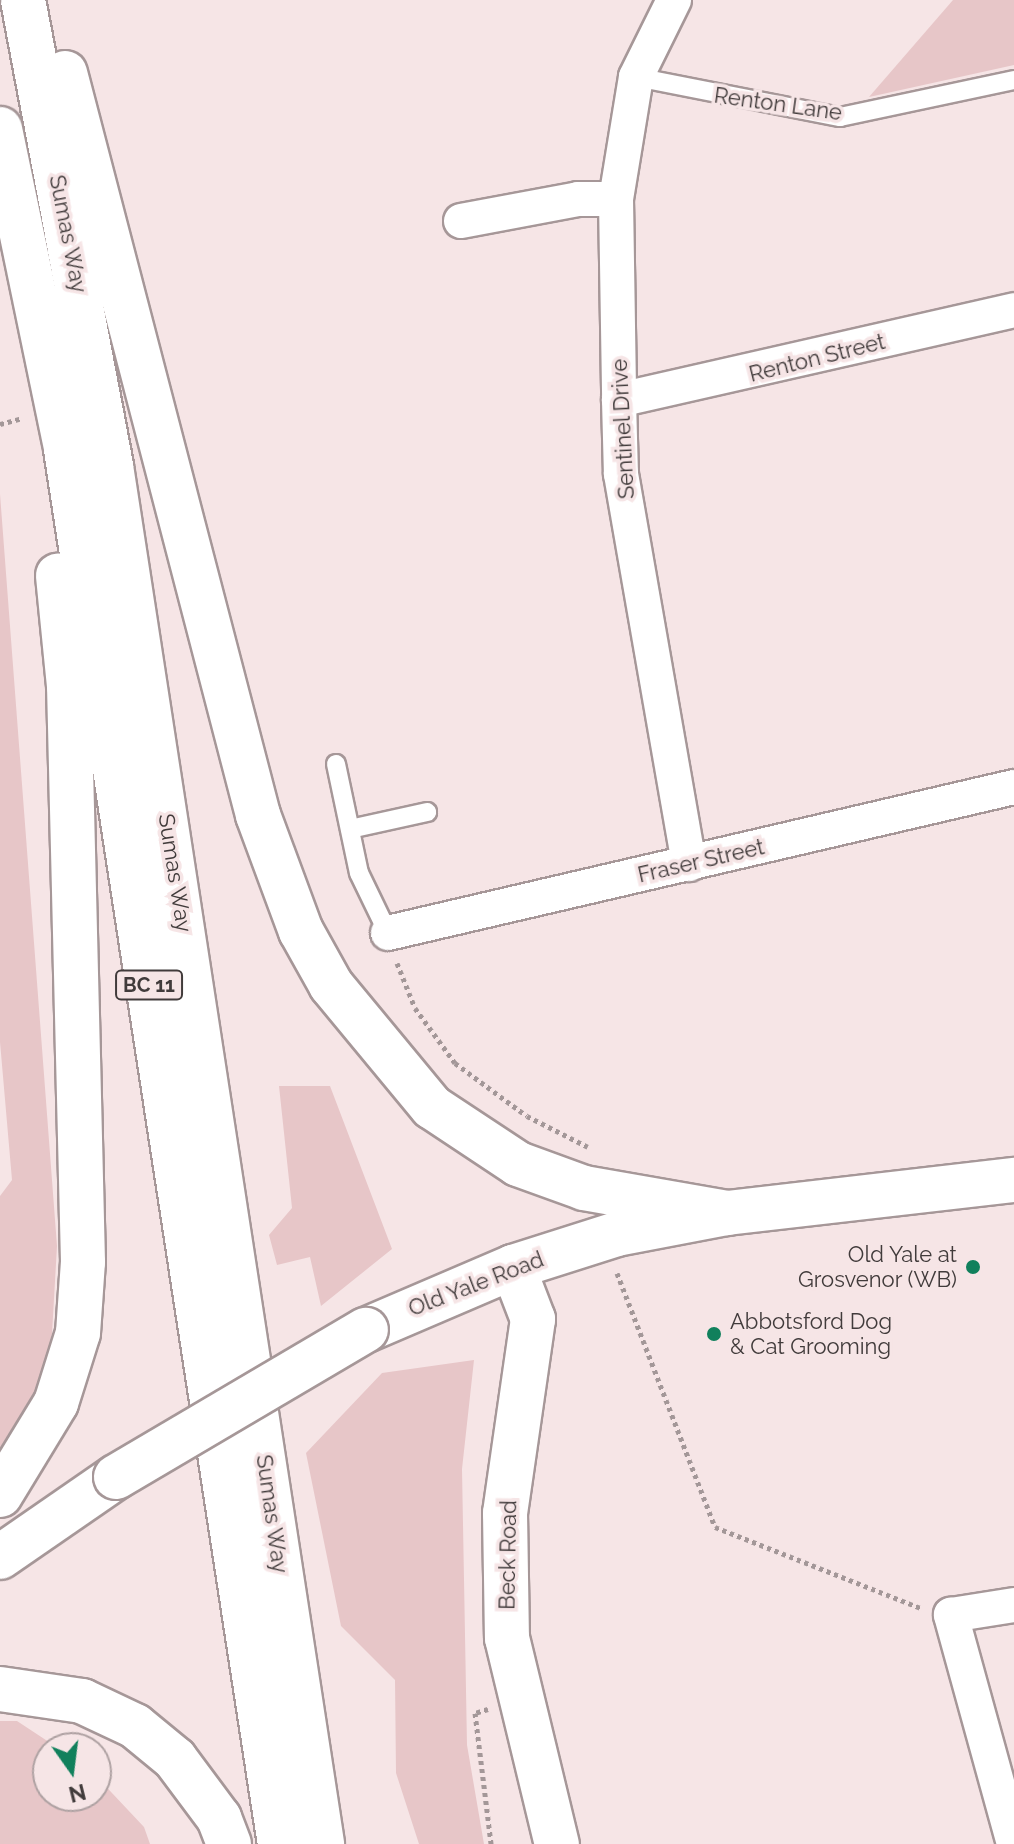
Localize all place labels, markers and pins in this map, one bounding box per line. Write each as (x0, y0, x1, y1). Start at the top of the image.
place label: Old Yale at Grosvenor (WB) (797, 1241, 957, 1292)
marker: Old Yale at Grosvenor (WB) (964, 1258, 982, 1276)
place label: Abbotsford Dog & Cat Grooming (730, 1308, 892, 1360)
marker: Abbotsford Dog & Cat Grooming (705, 1325, 723, 1343)

